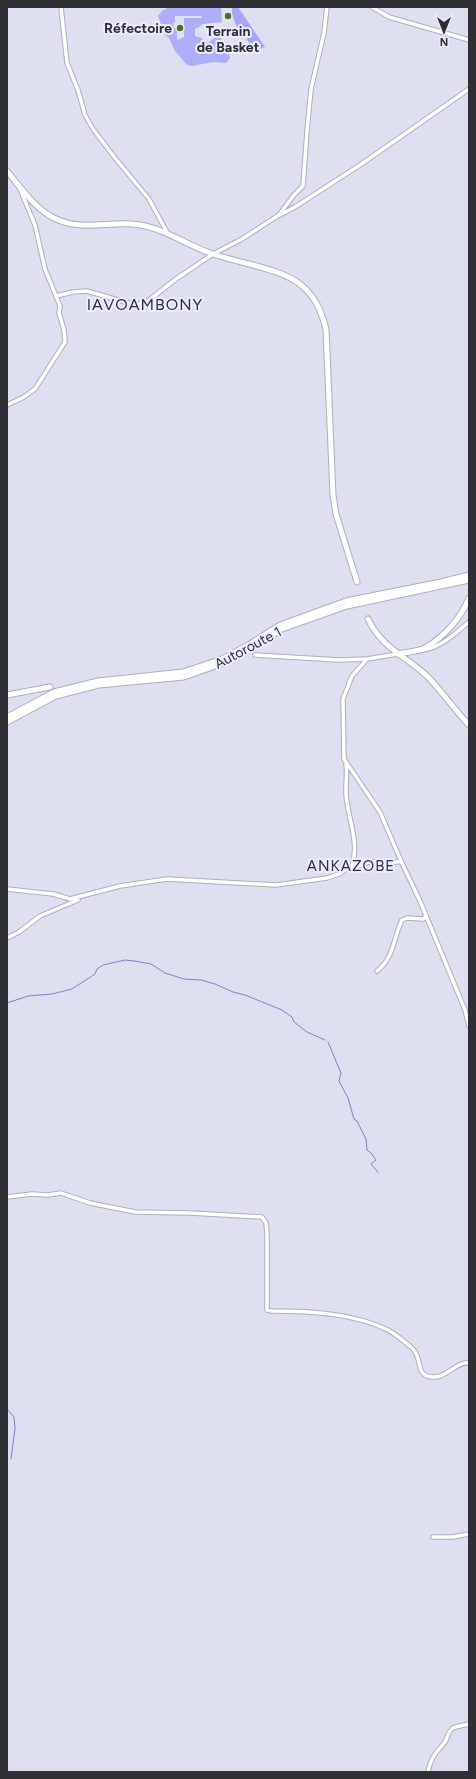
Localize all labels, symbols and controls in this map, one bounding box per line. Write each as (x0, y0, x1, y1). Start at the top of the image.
marker: Terrain de Basket (223, 11, 233, 21)
north arrow (424, 12, 464, 52)
place label: Réfectoire (104, 20, 172, 37)
marker: Réfectoire (175, 23, 185, 33)
place label: Terrain de Basket (197, 23, 260, 56)
text: N (440, 35, 448, 48)
district label: IAVOAMBONY (87, 295, 203, 314)
street label: Autoroute 1 (212, 623, 284, 673)
district label: ANKAZOBE (307, 857, 395, 875)

